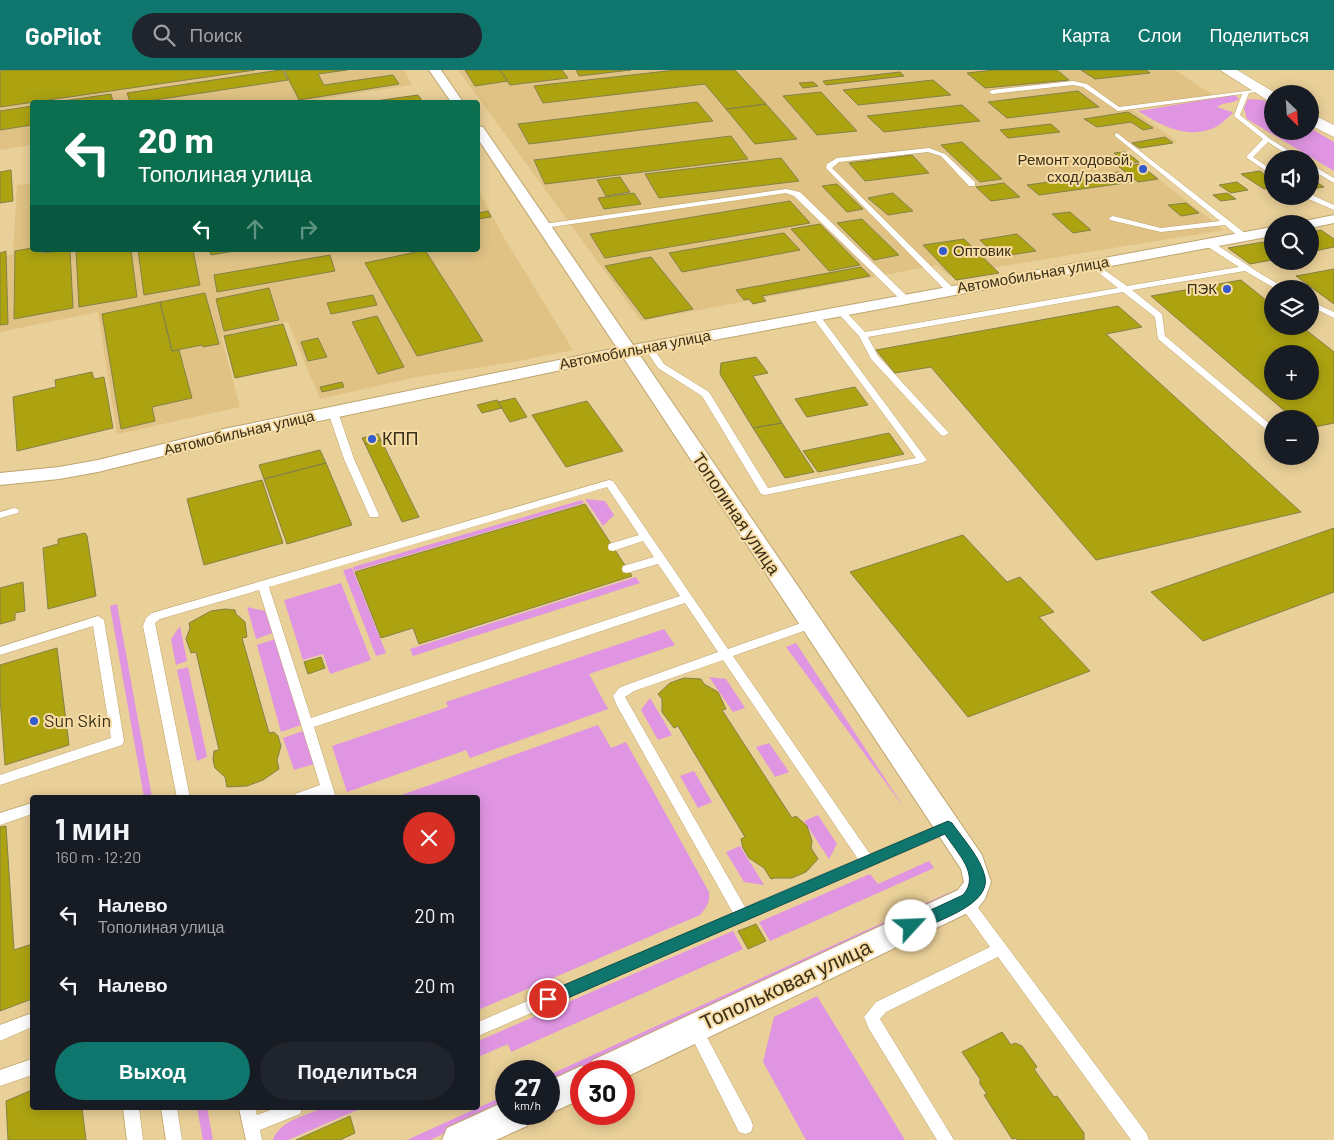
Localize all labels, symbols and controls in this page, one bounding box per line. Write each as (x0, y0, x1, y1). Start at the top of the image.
search box (132, 13, 482, 58)
text: GoPilot (25, 21, 102, 50)
icon: search (150, 21, 178, 49)
text: Поиск (190, 23, 242, 46)
text: Карта (1062, 24, 1110, 46)
text: Слои (1138, 24, 1182, 46)
text: Поделиться (1210, 24, 1309, 46)
north arrow (1264, 85, 1319, 140)
map controls (1264, 85, 1319, 465)
text: 20 m (138, 118, 214, 160)
icon: left (55, 120, 120, 185)
place label: Ремонт ходовой, сход/развал (1018, 150, 1133, 185)
button: sound (1264, 150, 1319, 205)
text: Тополиная улица (138, 160, 312, 186)
marker: Ремонт ходовой, сход/развал (1137, 163, 1149, 175)
icon: left (188, 215, 216, 243)
icon: ahead (241, 215, 269, 243)
icon: right (294, 215, 322, 243)
button: search (1264, 215, 1319, 270)
place label: Оптовик (953, 241, 1011, 259)
marker: Оптовик (937, 245, 949, 257)
street label: Автомобильная улица (955, 252, 1111, 296)
place label: ПЭК (1187, 279, 1217, 297)
button: layers (1264, 280, 1319, 335)
marker: ПЭК (1221, 283, 1233, 295)
street label: Автомобильная улица (558, 325, 713, 373)
button: + (1264, 345, 1319, 400)
street label: Автомобильная улица (162, 406, 316, 458)
button: − (1264, 410, 1319, 465)
place label: КПП (382, 427, 418, 449)
marker: КПП (366, 433, 378, 445)
street label: Тополиная улица (688, 448, 786, 579)
place label: Sun Skin (44, 709, 111, 731)
marker: Sun Skin (28, 715, 40, 727)
text: 1 мин (55, 810, 130, 846)
button: close (403, 812, 455, 864)
text: 160 m · 12:20 (55, 847, 141, 866)
text: Налево (98, 893, 168, 916)
position arrow (884, 899, 936, 951)
icon: left (55, 901, 83, 929)
text: 20 m (415, 904, 455, 927)
text: Тополиная улица (98, 917, 225, 936)
street label: Топольковая улица (696, 933, 875, 1034)
icon: left (55, 971, 83, 999)
text: Налево (98, 973, 168, 996)
text: 20 m (415, 974, 455, 997)
pin (527, 978, 569, 1020)
icon: arrive (534, 985, 562, 1013)
button: Выход (55, 1042, 250, 1100)
button: Поделиться (260, 1042, 455, 1100)
speed limit sign: 30 (570, 1060, 635, 1125)
text: 27 (514, 1071, 541, 1101)
text: km/h (514, 1098, 541, 1112)

